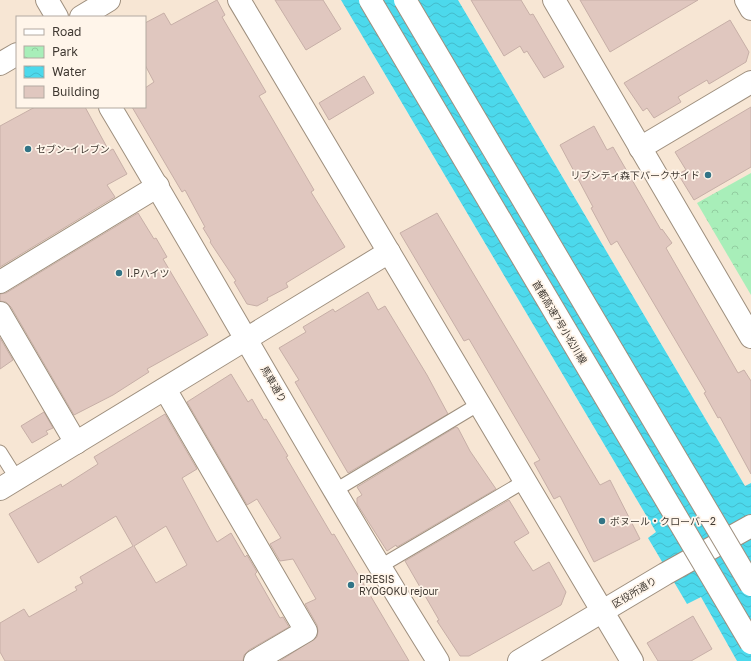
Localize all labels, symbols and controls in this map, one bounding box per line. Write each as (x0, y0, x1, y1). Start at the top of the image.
legend (16, 16, 146, 108)
text: Road (52, 24, 81, 39)
text: Park (52, 44, 78, 59)
text: Water (52, 64, 86, 79)
text: Building (52, 84, 100, 99)
place label: セブン-イレブン (36, 143, 110, 155)
marker: セブン-イレブン (23, 144, 33, 154)
place label: リブシティ森下パークサイド (571, 169, 700, 181)
marker: リブシティ森下パークサイド (703, 170, 713, 180)
place label: I.Pハイツ (127, 267, 170, 279)
marker: I.Pハイツ (114, 268, 124, 278)
street label: 首都高速7号小松川線 (530, 278, 590, 366)
street label: 馬車通り (259, 364, 289, 404)
place label: ボヌール・クローバー2 (610, 515, 716, 527)
marker: ボヌール・クローバー2 (597, 516, 607, 526)
place label: PRESIS RYOGOKU rejour (359, 573, 438, 597)
street label: 区役所通り (609, 574, 659, 610)
marker: PRESIS RYOGOKU rejour (346, 580, 356, 590)

